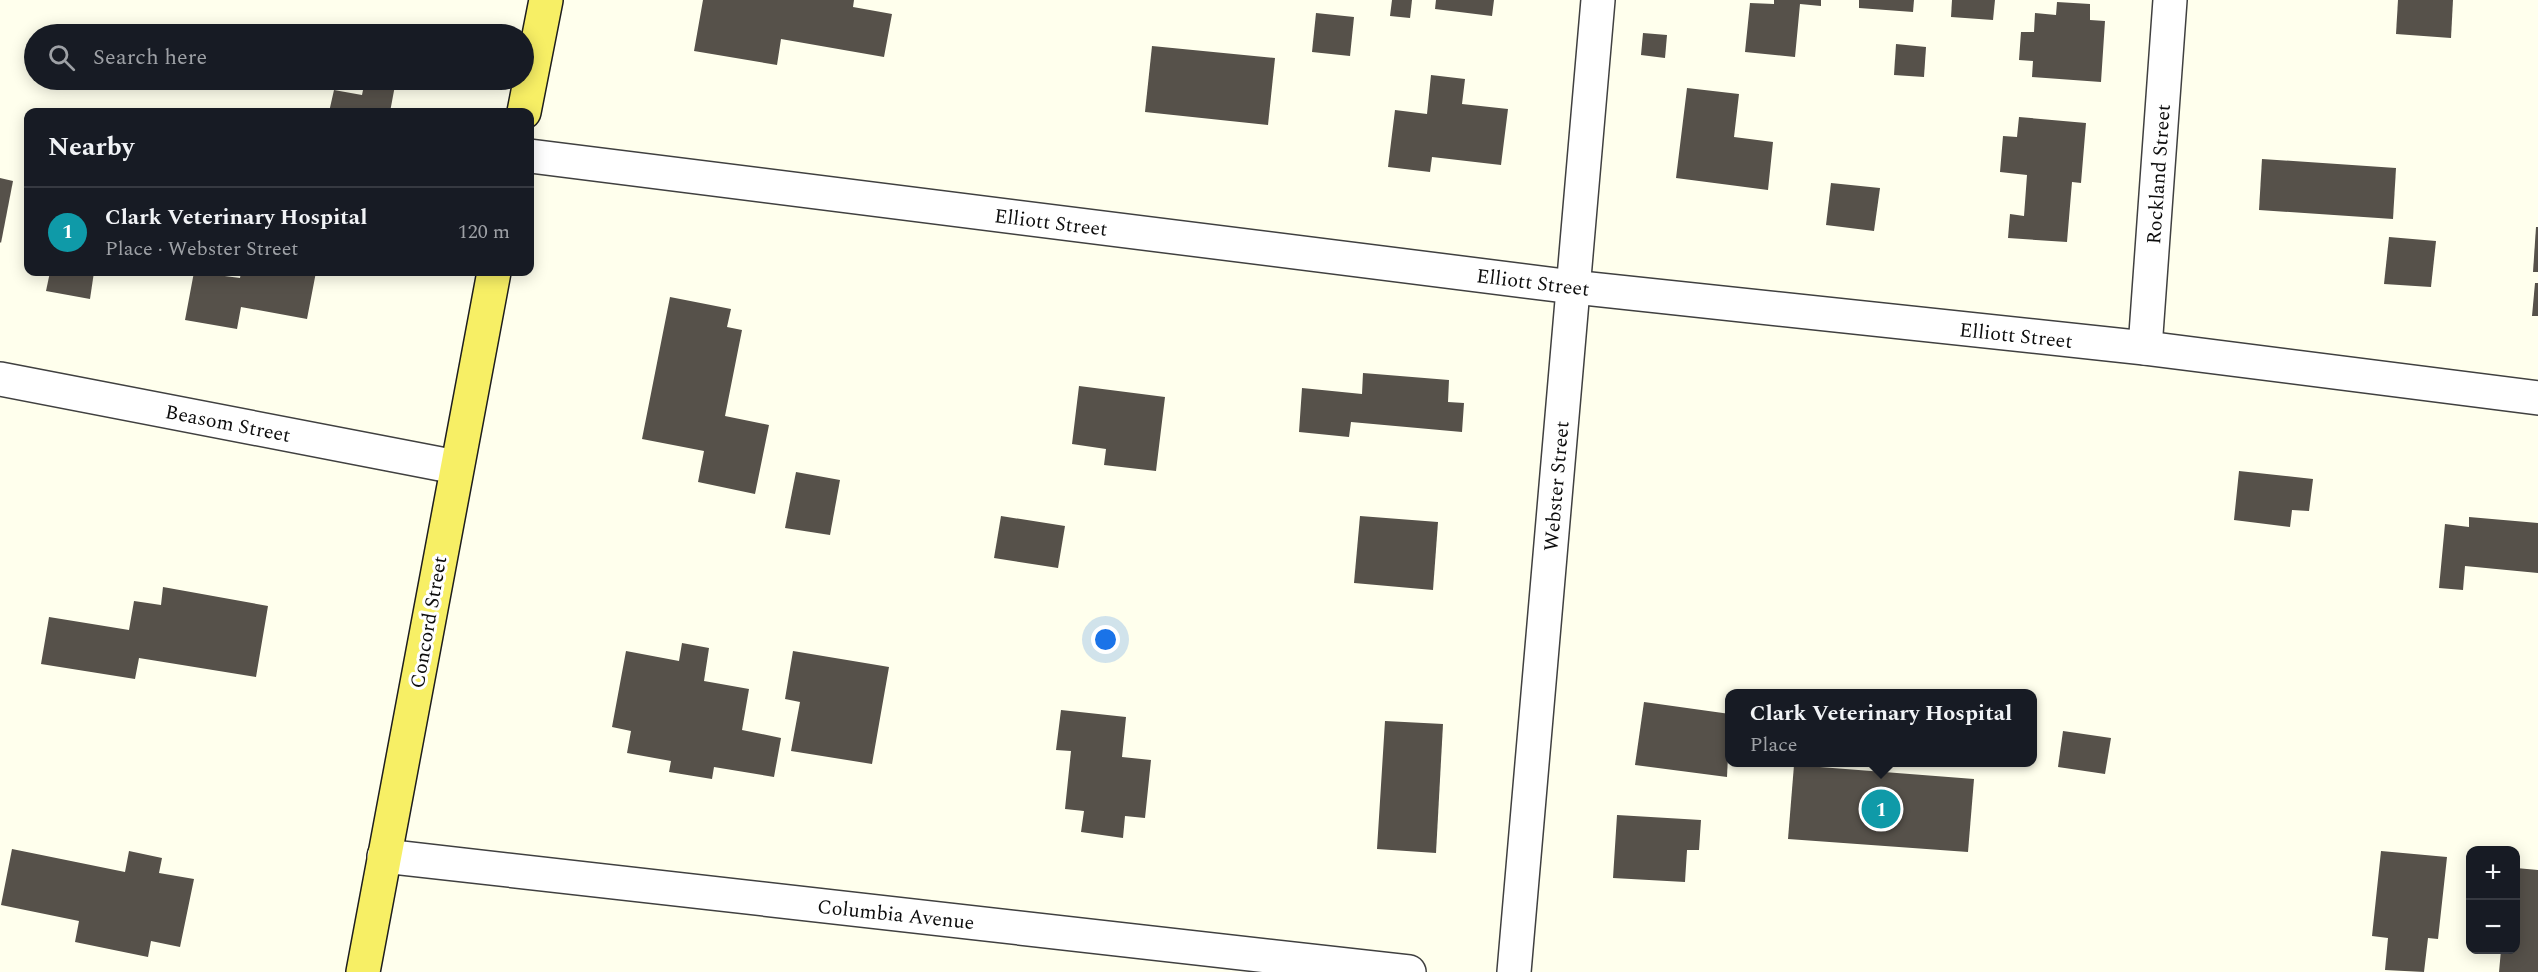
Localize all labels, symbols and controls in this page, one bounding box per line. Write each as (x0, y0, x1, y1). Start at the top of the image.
search box (24, 24, 534, 90)
icon: search (45, 41, 78, 74)
text: Search here (93, 41, 207, 74)
street label: Rockland Street (2139, 103, 2179, 245)
text: Nearby (48, 127, 134, 167)
text: Clark Veterinary Hospital (105, 201, 367, 234)
street label: Elliott Street (993, 201, 1109, 245)
text: 1 (62, 217, 73, 247)
text: 120 m (458, 217, 510, 247)
text: Place · Webster Street (105, 234, 298, 264)
street label: Elliott Street (1475, 261, 1591, 305)
street label: Elliott Street (1958, 315, 2074, 357)
street label: Beasom Street (163, 397, 293, 451)
street label: Webster Street (1536, 420, 1578, 553)
street label: Concord Street (403, 554, 455, 691)
your location (1091, 625, 1120, 654)
popup (1725, 689, 2037, 767)
text: Clark Veterinary Hospital (1750, 697, 2012, 730)
text: Place (1750, 730, 1798, 760)
pin: 1 (1862, 786, 1900, 832)
map controls (2466, 846, 2520, 954)
button: + (2466, 846, 2520, 900)
street label: Columbia Avenue (816, 892, 976, 938)
button: − (2466, 900, 2520, 954)

